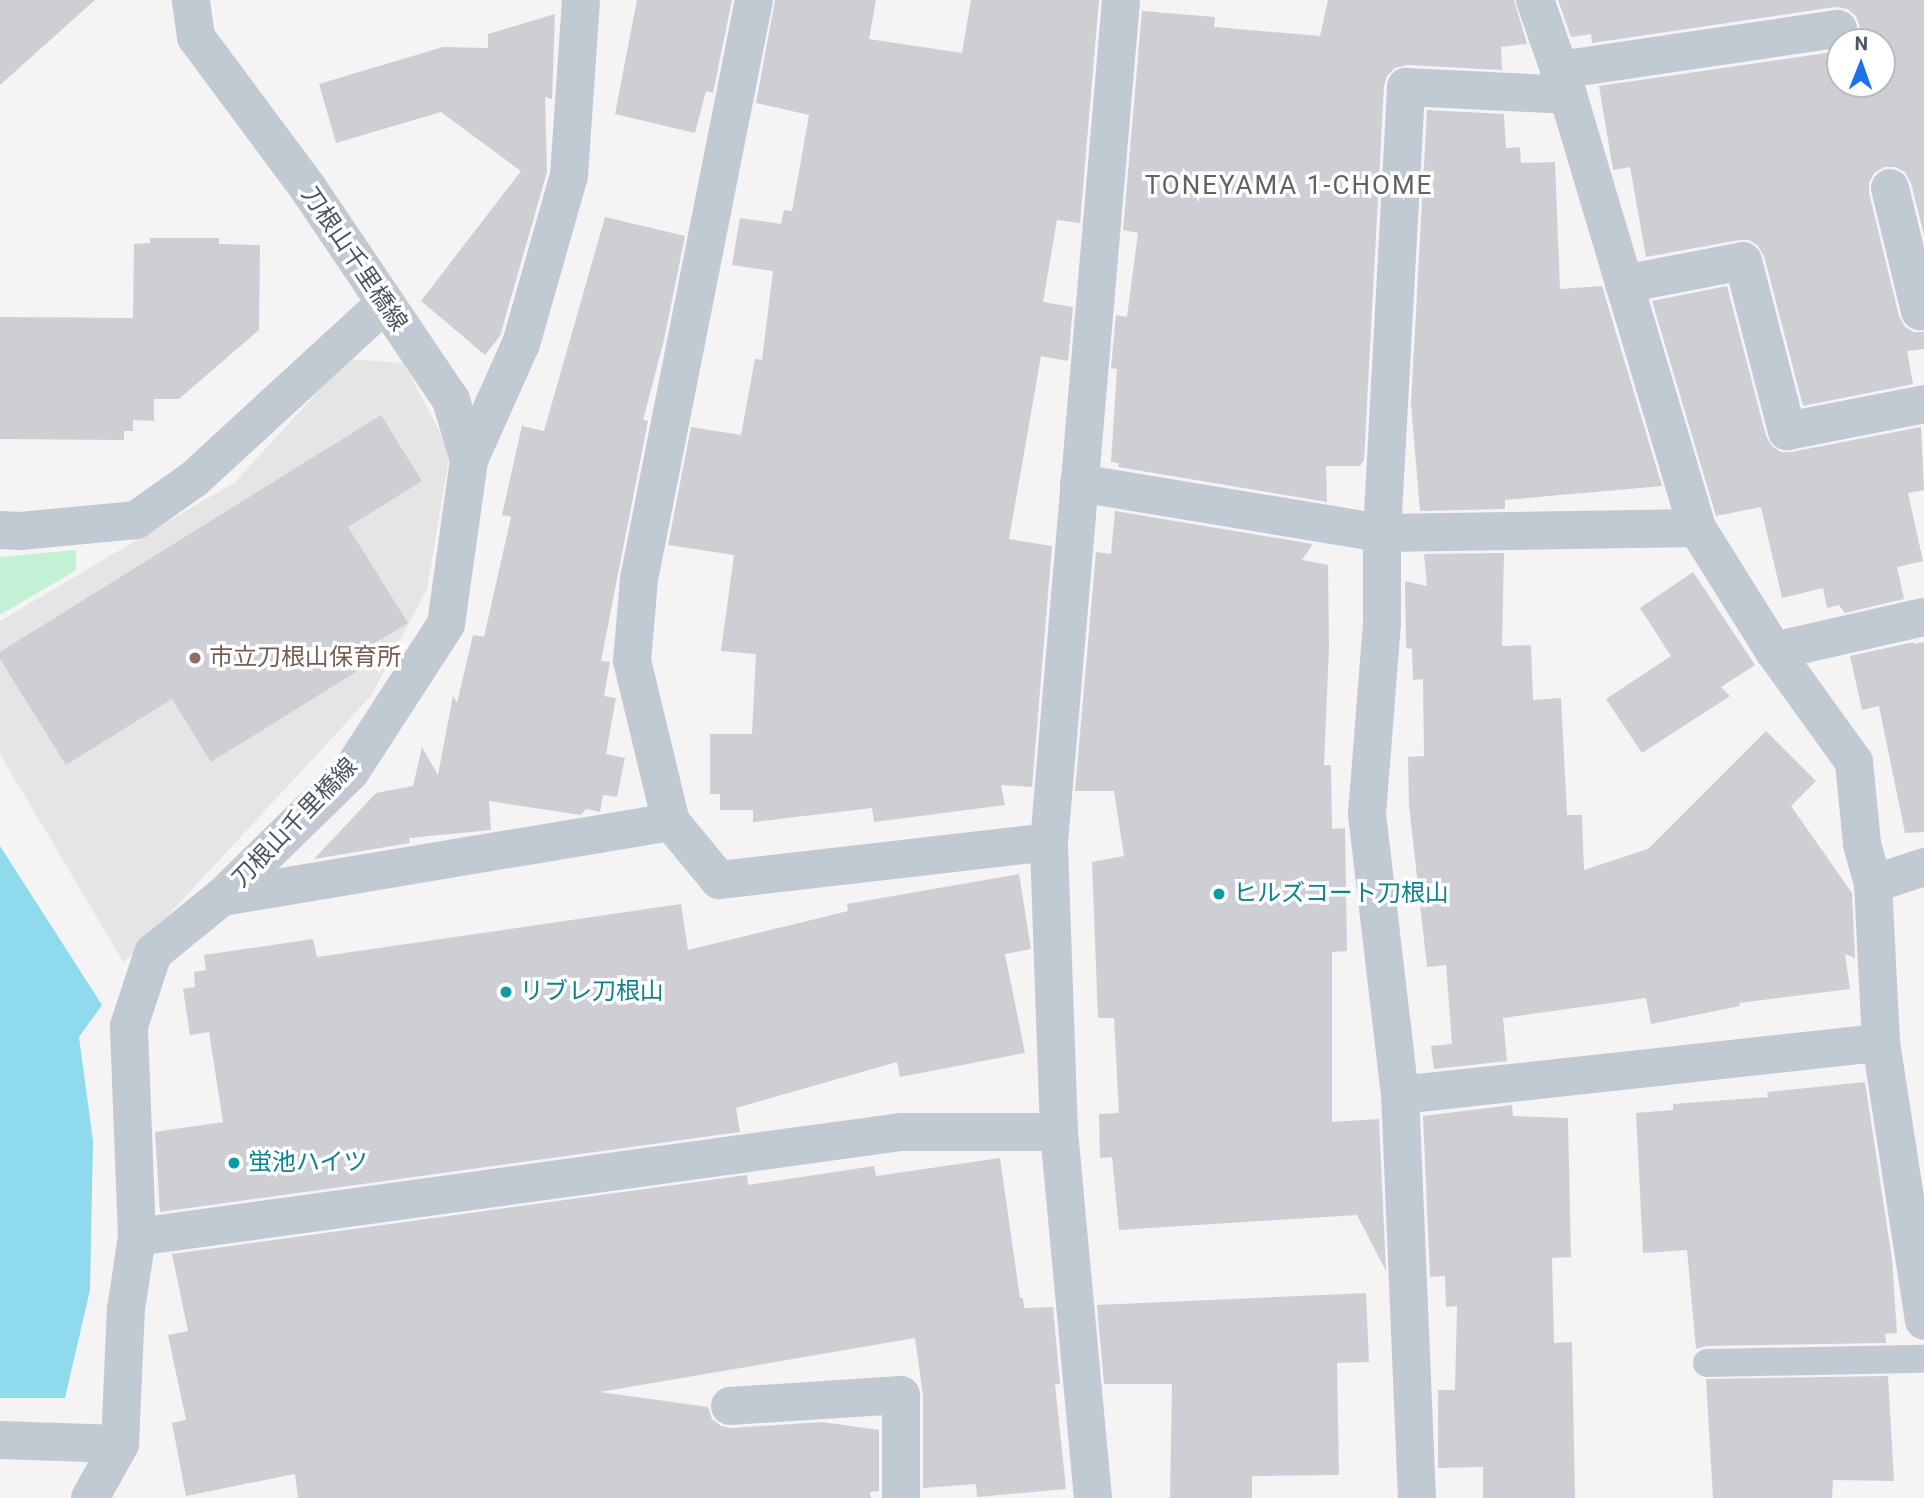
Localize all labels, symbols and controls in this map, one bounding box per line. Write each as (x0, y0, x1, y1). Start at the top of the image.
north arrow (1826, 28, 1896, 98)
text: N (1854, 32, 1868, 55)
district label: TONEYAMA 1-CHOME (1147, 170, 1431, 202)
street label: 刀根山千里橋線 (295, 181, 413, 337)
place label: 市立刀根山保育所 (209, 644, 401, 672)
marker: 市立刀根山保育所 (187, 650, 203, 666)
street label: 刀根山千里橋線 (226, 753, 364, 893)
place label: ヒルズコート刀根山 (1233, 880, 1449, 908)
marker: ヒルズコート刀根山 (1211, 886, 1227, 902)
place label: リブレ刀根山 (520, 978, 664, 1006)
marker: リブレ刀根山 (498, 984, 514, 1000)
place label: 蛍池ハイツ (248, 1149, 368, 1177)
marker: 蛍池ハイツ (226, 1155, 242, 1171)

